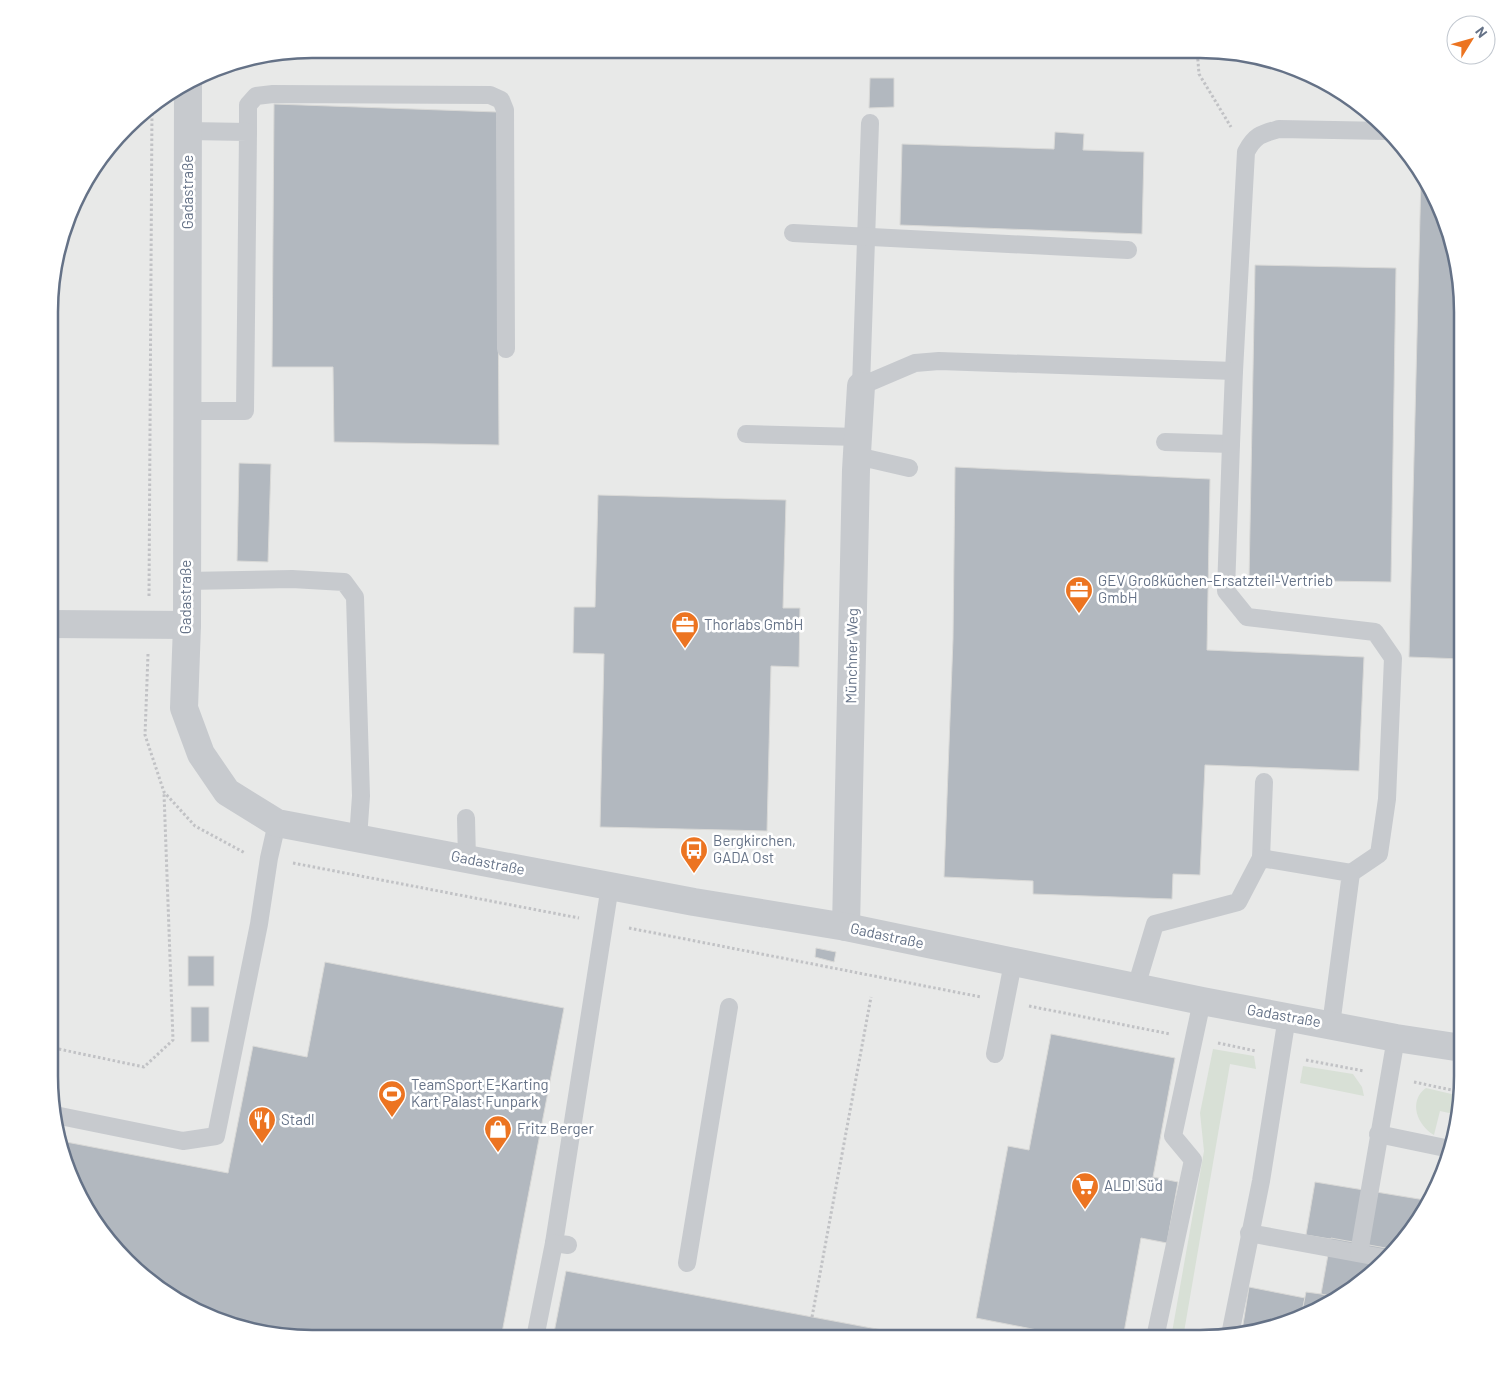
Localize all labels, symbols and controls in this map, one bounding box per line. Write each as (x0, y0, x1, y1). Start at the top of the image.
north arrow (1446, 15, 1496, 65)
text: N (1472, 23, 1491, 41)
street label: Gadastraße (178, 155, 196, 229)
street label: Gadastraße (176, 560, 194, 634)
place label: GEV Großküchen-Ersatzteil-Vertrieb GmbH (1098, 571, 1333, 606)
office icon: GEV Großküchen-Ersatzteil-Vertrieb GmbH (1064, 575, 1094, 614)
street label: Münchner Weg (841, 608, 861, 704)
office icon: Thorlabs GmbH (670, 610, 700, 649)
place label: Thorlabs GmbH (704, 615, 803, 633)
place label: Bergkirchen, GADA Ost (713, 831, 796, 866)
bus stop icon: Bergkirchen, GADA Ost (679, 835, 709, 874)
street label: Gadastraße (450, 846, 527, 878)
street label: Gadastraße (849, 918, 926, 952)
street label: Gadastraße (1246, 1000, 1323, 1030)
place label: TeamSport E-Karting Kart Palast Funpark (411, 1075, 549, 1110)
sports icon: TeamSport E-Karting Kart Palast Funpark (377, 1079, 407, 1118)
restaurant icon: Stadl (247, 1105, 277, 1144)
place label: Stadl (281, 1110, 315, 1128)
shop icon: Fritz Berger (483, 1114, 513, 1153)
place label: Fritz Berger (517, 1119, 594, 1137)
supermarket icon: ALDI Süd (1070, 1171, 1100, 1210)
place label: ALDI Süd (1104, 1176, 1163, 1194)

